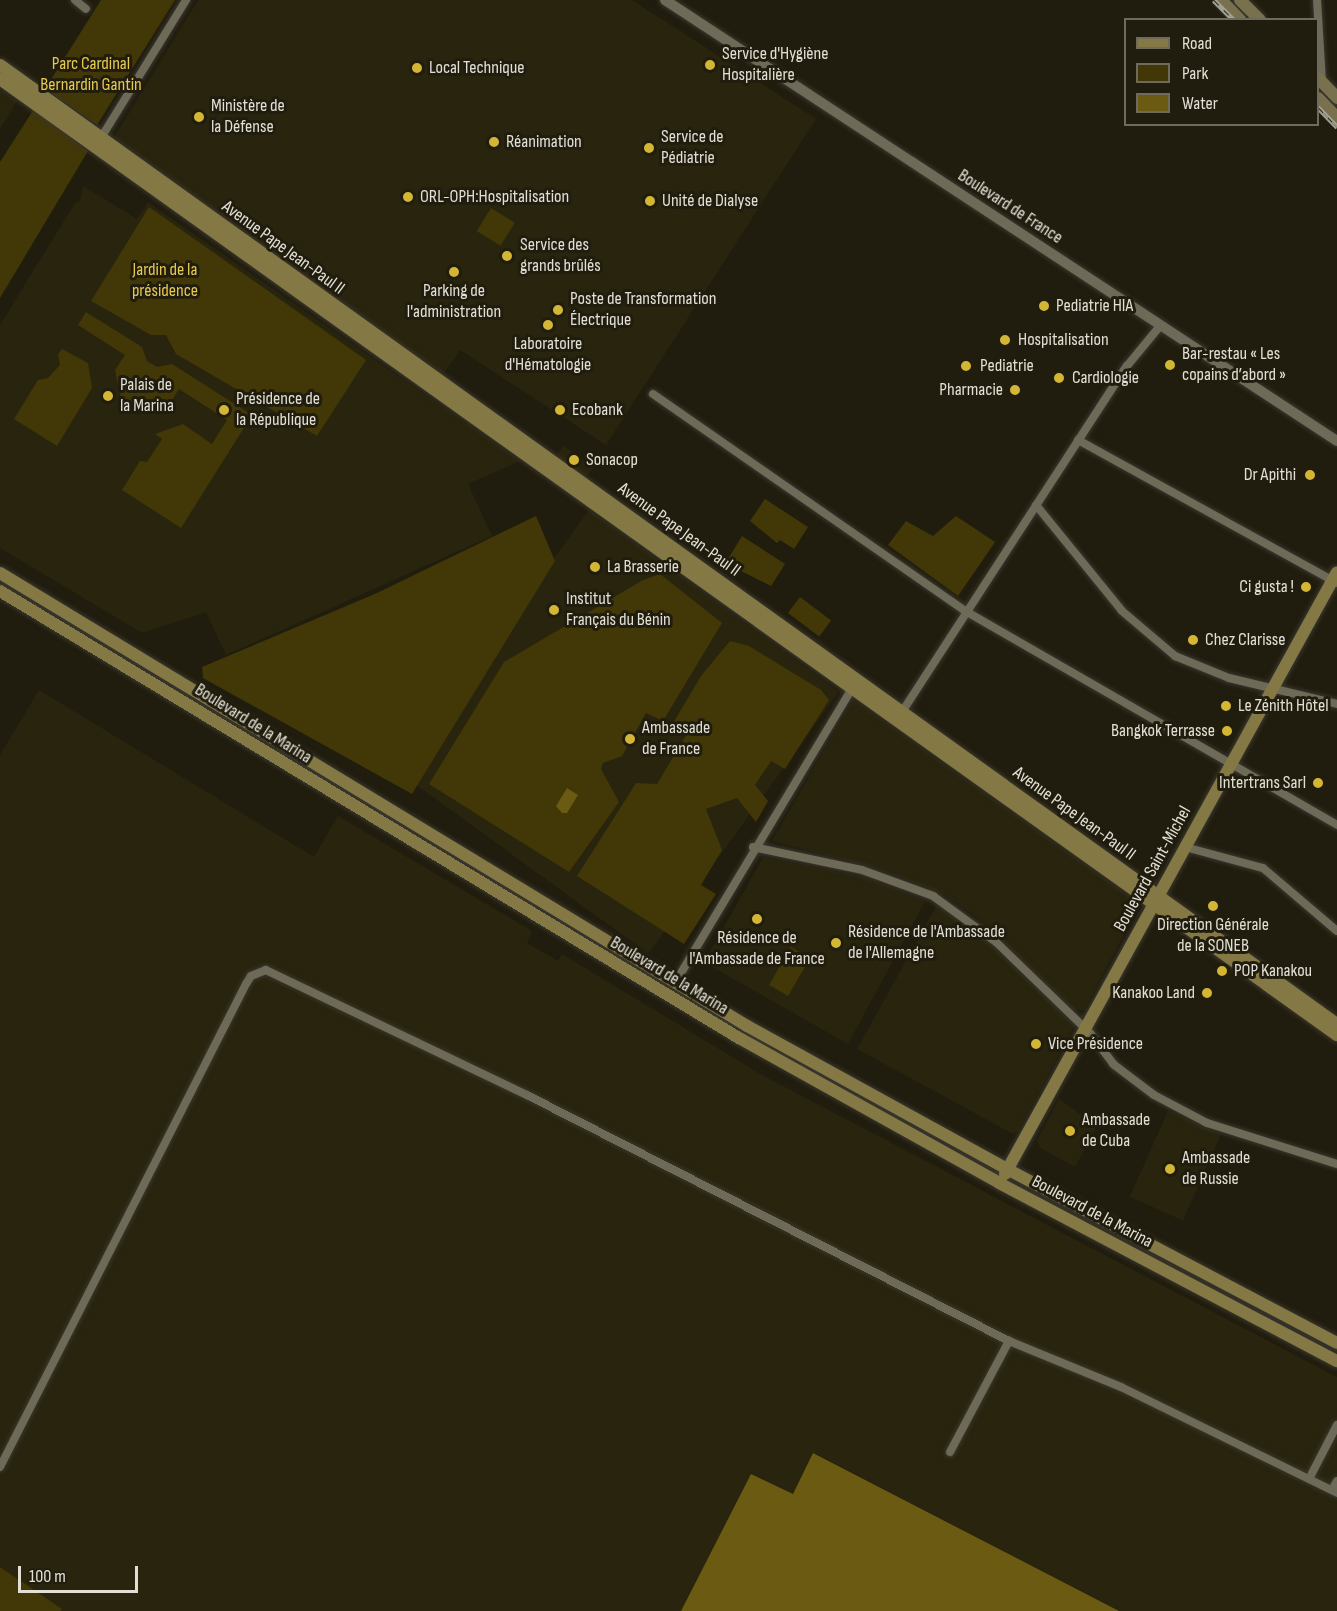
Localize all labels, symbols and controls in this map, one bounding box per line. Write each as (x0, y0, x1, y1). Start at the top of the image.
legend (1124, 18, 1319, 126)
text: Road (1182, 33, 1212, 54)
place label: Service d'Hygiène Hospitalière (722, 44, 828, 86)
park label: Parc Cardinal Bernardin Gantin (40, 54, 142, 97)
place label: Local Technique (429, 57, 525, 79)
marker: Service d'Hygiène Hospitalière (703, 58, 717, 72)
marker: Local Technique (410, 61, 424, 75)
text: Park (1182, 63, 1208, 84)
text: Water (1182, 93, 1218, 114)
place label: Ministère de la Défense (211, 96, 285, 138)
marker: Ministère de la Défense (192, 110, 206, 124)
place label: Service de Pédiatrie (661, 127, 724, 170)
place label: Réanimation (506, 131, 582, 153)
marker: Réanimation (487, 135, 501, 149)
marker: Service de Pédiatrie (642, 141, 656, 155)
street label: Boulevard de France (954, 165, 1066, 249)
place label: ORL-OPH:Hospitalisation (420, 186, 569, 208)
marker: ORL-OPH:Hospitalisation (401, 190, 415, 204)
place label: Unité de Dialyse (662, 190, 758, 212)
marker: Unité de Dialyse (643, 194, 657, 208)
street label: Avenue Pape Jean-Paul II (218, 196, 348, 300)
place label: Service des grands brûlés (520, 235, 601, 278)
marker: Service des grands brûlés (498, 247, 516, 265)
park label: Jardin de la présidence (132, 260, 198, 302)
marker: Parking de l'administration (447, 265, 461, 279)
place label: Parking de l'administration (407, 281, 501, 324)
place label: Poste de Transformation Électrique (570, 289, 716, 332)
place label: Pediatrie HIA (1056, 295, 1133, 317)
marker: Pediatrie HIA (1037, 299, 1051, 313)
marker: Poste de Transformation Électrique (551, 303, 565, 317)
marker: Laboratoire d'Hématologie (541, 318, 555, 332)
place label: Hospitalisation (1018, 329, 1109, 351)
marker: Hospitalisation (996, 331, 1014, 349)
place label: Laboratoire d'Hématologie (505, 334, 591, 376)
place label: Bar-restau « Les copains d’abord » (1182, 344, 1286, 386)
place label: Pediatrie (980, 355, 1034, 377)
marker: Pediatrie (957, 357, 975, 375)
marker: Bar-restau « Les copains d’abord » (1163, 358, 1177, 372)
place label: Cardiologie (1072, 367, 1139, 389)
marker: Cardiologie (1050, 369, 1068, 387)
place label: Palais de la Marina (120, 375, 174, 418)
place label: Pharmacie (939, 379, 1003, 401)
marker: Pharmacie (1008, 383, 1022, 397)
marker: Palais de la Marina (101, 389, 115, 403)
place label: Présidence de la République (236, 389, 320, 432)
place label: Ecobank (572, 399, 623, 421)
marker: Présidence de la République (217, 403, 231, 417)
marker: Ecobank (553, 403, 567, 417)
place label: Sonacop (586, 449, 638, 471)
marker: Sonacop (567, 453, 581, 467)
place label: Dr Apithi (1244, 464, 1296, 486)
marker: Dr Apithi (1301, 466, 1319, 484)
street label: Avenue Pape Jean-Paul II (614, 478, 744, 582)
place label: La Brasserie (607, 556, 679, 578)
marker: La Brasserie (588, 560, 602, 574)
place label: Ci gusta ! (1239, 576, 1294, 598)
marker: Ci gusta ! (1299, 580, 1313, 594)
place label: Institut Français du Bénin (566, 589, 671, 632)
marker: Institut Français du Bénin (547, 603, 561, 617)
place label: Chez Clarisse (1205, 629, 1285, 651)
marker: Chez Clarisse (1186, 633, 1200, 647)
street label: Boulevard de la Marina (191, 679, 315, 769)
place label: Le Zénith Hôtel (1238, 695, 1329, 717)
marker: Le Zénith Hôtel (1219, 699, 1233, 713)
place label: Ambassade de France (642, 718, 710, 760)
place label: Bangkok Terrasse (1111, 720, 1215, 742)
marker: Bangkok Terrasse (1220, 724, 1234, 738)
marker: Ambassade de France (623, 732, 637, 746)
street label: Avenue Pape Jean-Paul II (1009, 762, 1139, 866)
place label: Intertrans Sarl (1219, 772, 1306, 794)
marker: Intertrans Sarl (1311, 776, 1325, 790)
street label: Boulevard Saint-Michel (1110, 803, 1196, 935)
marker: Direction Générale de la SONEB (1206, 899, 1220, 913)
marker: Résidence de l'Ambassade de France (750, 912, 764, 926)
place label: Direction Générale de la SONEB (1157, 915, 1269, 958)
place label: Résidence de l'Ambassade de l'Allemagne (848, 922, 1005, 964)
place label: Résidence de l'Ambassade de France (689, 928, 825, 970)
street label: Boulevard de la Marina (606, 932, 732, 1020)
marker: Résidence de l'Ambassade de l'Allemagne (829, 936, 843, 950)
place label: POP Kanakou (1234, 960, 1312, 982)
marker: POP Kanakou (1215, 964, 1229, 978)
place label: Kanakoo Land (1112, 982, 1195, 1004)
marker: Kanakoo Land (1200, 986, 1214, 1000)
place label: Vice Présidence (1048, 1033, 1143, 1055)
marker: Vice Présidence (1029, 1037, 1043, 1051)
place label: Ambassade de Cuba (1082, 1110, 1150, 1152)
marker: Ambassade de Cuba (1063, 1124, 1077, 1138)
place label: Ambassade de Russie (1182, 1148, 1250, 1190)
marker: Ambassade de Russie (1163, 1162, 1177, 1176)
street label: Boulevard de la Marina (1028, 1171, 1156, 1253)
scale bar (21, 1554, 141, 1592)
text: 100 m (29, 1566, 66, 1587)

